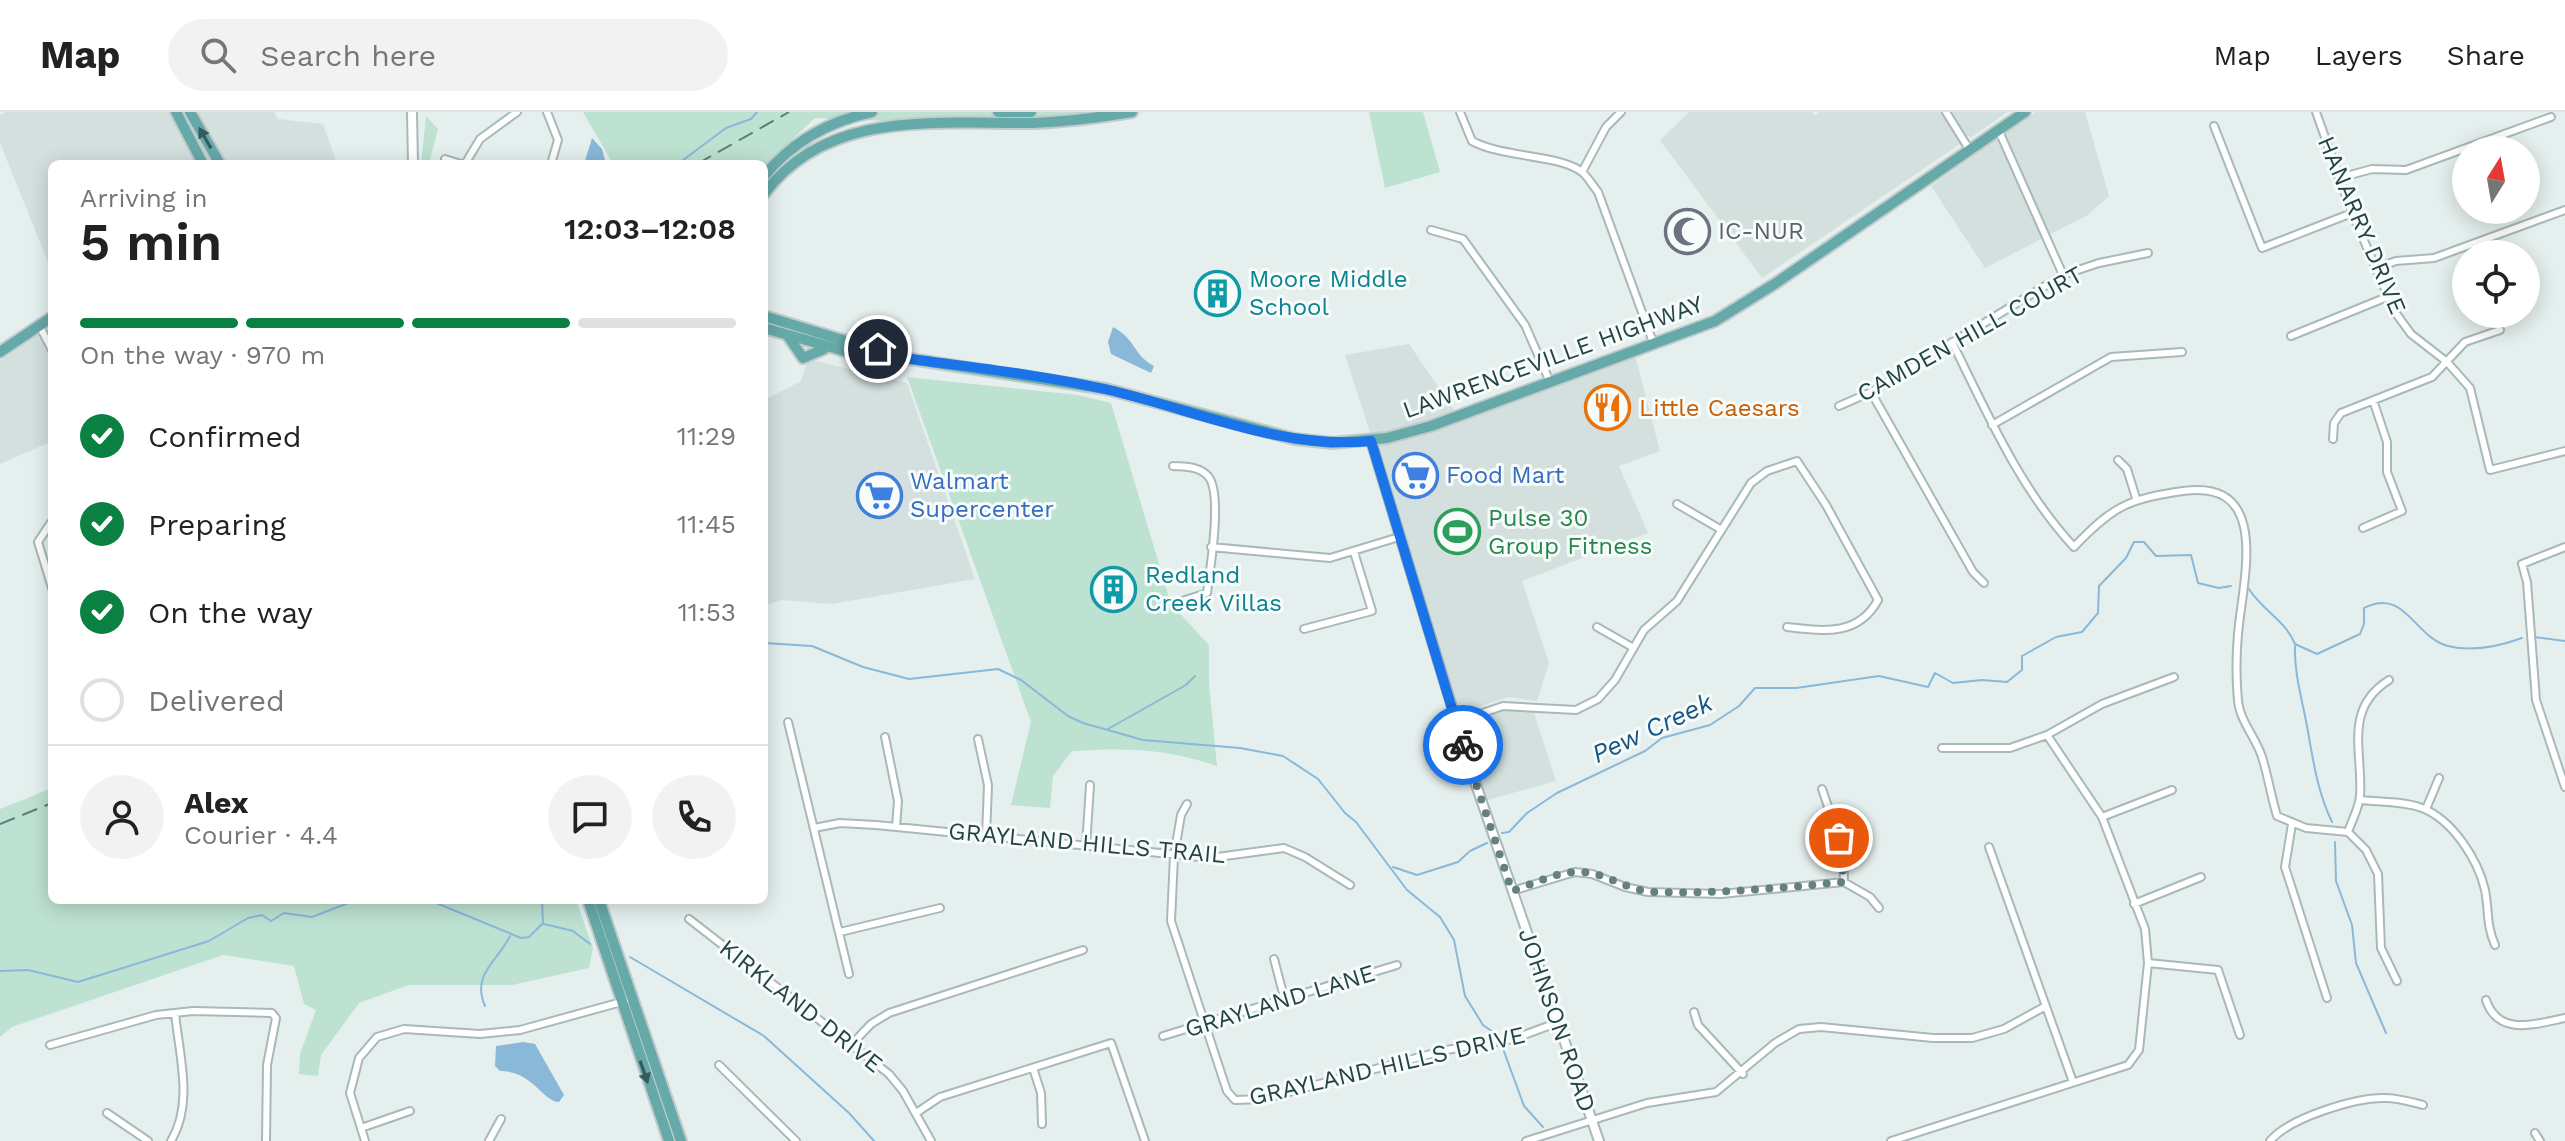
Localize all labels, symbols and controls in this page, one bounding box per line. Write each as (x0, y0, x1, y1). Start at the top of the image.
search box (168, 19, 728, 91)
text: Map (40, 33, 120, 77)
icon: search (196, 33, 240, 77)
text: Search here (260, 38, 436, 73)
text: Map (2214, 39, 2271, 72)
text: Layers (2315, 39, 2403, 72)
text: Share (2447, 39, 2525, 72)
one-way arrow (198, 127, 212, 149)
street label: HANARRY DRIVE (2312, 132, 2412, 318)
north arrow (2452, 136, 2540, 224)
map controls (2452, 136, 2540, 328)
text: Arriving in (80, 183, 208, 213)
mosque icon: IC-NUR (1663, 207, 1711, 255)
text: 12:03–12:08 (564, 211, 736, 246)
text: 5 min (80, 212, 222, 273)
place label: IC-NUR (1718, 217, 1804, 245)
button: locate (2452, 240, 2540, 328)
street label: CAMDEN HILL COURT (1852, 260, 2088, 408)
place label: Moore Middle School (1249, 265, 1408, 321)
building icon: Moore Middle School (1194, 269, 1242, 317)
street label: LAWRENCEVILLE HIGHWAY (1399, 289, 1707, 424)
pin (844, 315, 912, 383)
icon: home (856, 327, 900, 371)
text: On the way · 970 m (80, 340, 325, 370)
restaurant icon: Little Caesars (1584, 384, 1632, 432)
place label: Little Caesars (1639, 394, 1800, 422)
icon: check (80, 414, 124, 458)
text: Confirmed (148, 419, 302, 454)
text: 11:29 (677, 421, 736, 451)
supermarket icon: Food Mart (1391, 451, 1439, 499)
place label: Food Mart (1446, 461, 1564, 489)
place label: Walmart Supercenter (910, 467, 1054, 523)
supermarket icon: Walmart Supercenter (855, 471, 903, 519)
icon: check (80, 502, 124, 546)
place label: Pulse 30 Group Fitness (1488, 504, 1652, 560)
text: Preparing (148, 507, 286, 542)
sports icon: Pulse 30 Group Fitness (1433, 508, 1481, 556)
text: 11:45 (677, 509, 736, 539)
place label: Redland Creek Villas (1145, 561, 1282, 617)
building icon: Redland Creek Villas (1090, 565, 1138, 613)
icon: check (80, 590, 124, 634)
text: On the way (148, 595, 313, 630)
text: 11:53 (678, 597, 736, 627)
text: Delivered (148, 683, 285, 718)
water label: Pew Creek (1587, 687, 1718, 769)
courier (1423, 705, 1503, 785)
icon: bike (1441, 723, 1485, 767)
button: person (80, 775, 164, 859)
button: chat (548, 775, 632, 859)
button: phone (652, 775, 736, 859)
text: Alex (184, 785, 248, 820)
pin (1805, 804, 1873, 872)
icon: bag (1817, 816, 1861, 860)
street label: GRAYLAND HILLS TRAIL (947, 817, 1227, 869)
text: Courier · 4.4 (184, 820, 338, 850)
street label: JOHNSON ROAD (1512, 925, 1602, 1115)
street label: KIRKLAND DRIVE (714, 934, 888, 1078)
street label: GRAYLAND LANE (1182, 959, 1378, 1043)
street label: GRAYLAND HILLS DRIVE (1246, 1021, 1528, 1111)
one-way arrow (639, 1060, 651, 1084)

